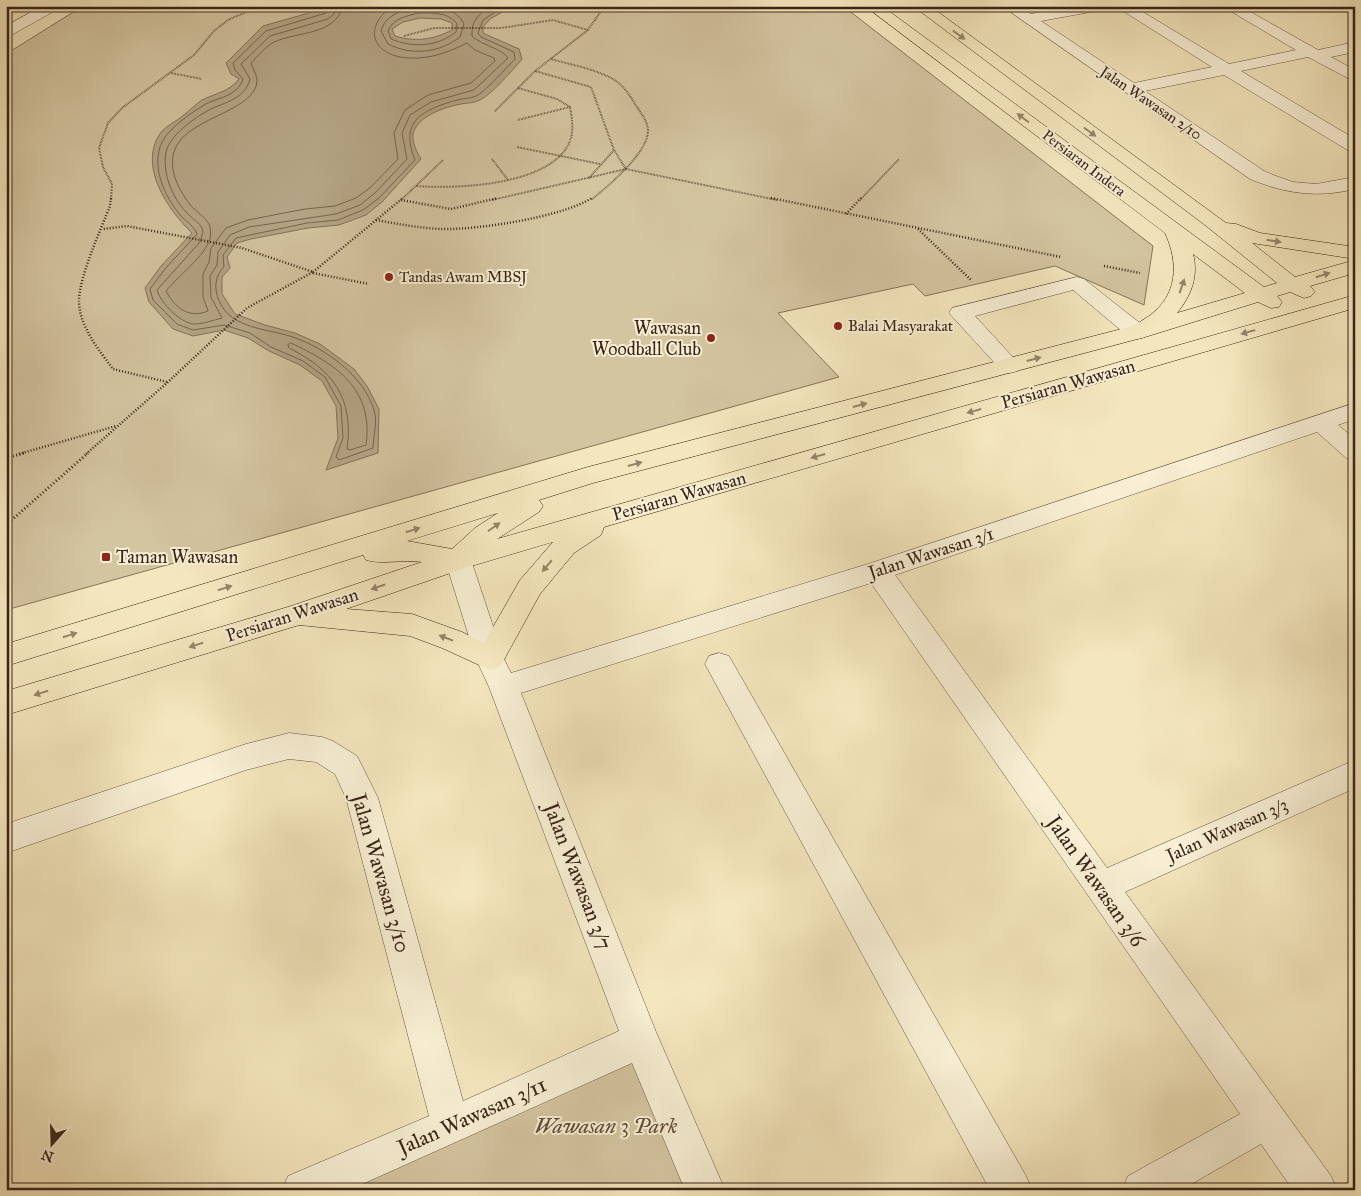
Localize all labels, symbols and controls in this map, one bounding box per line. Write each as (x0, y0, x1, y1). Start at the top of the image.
one-way arrow (952, 30, 966, 40)
street label: Jalan Wawasan 2/10 (1094, 61, 1205, 145)
one-way arrow (1017, 112, 1030, 123)
street label: Persiaran Indera (1039, 126, 1130, 201)
one-way arrow (1083, 126, 1096, 137)
one-way arrow (1267, 237, 1283, 245)
place label: Tandas Awam MBSJ (399, 268, 527, 287)
marker: Tandas Awam MBSJ (383, 271, 395, 283)
one-way arrow (1316, 271, 1331, 279)
one-way arrow (1179, 279, 1186, 294)
place label: Wawasan Woodball Club (592, 317, 701, 360)
place label: Balai Masyarakat (848, 317, 954, 335)
marker: Balai Masyarakat (832, 320, 844, 332)
one-way arrow (1241, 329, 1256, 337)
marker: Wawasan Woodball Club (705, 332, 717, 344)
street label: Persiaran Wawasan (999, 354, 1138, 414)
one-way arrow (1027, 355, 1042, 363)
one-way arrow (853, 401, 868, 409)
one-way arrow (967, 407, 982, 415)
one-way arrow (811, 452, 826, 460)
one-way arrow (628, 460, 643, 468)
street label: Persiaran Wawasan (610, 466, 749, 526)
one-way arrow (487, 522, 501, 532)
street label: Jalan Wawasan 3/1 (864, 522, 997, 585)
one-way arrow (405, 525, 420, 533)
place label: Taman Wawasan (116, 546, 238, 568)
marker: Taman Wawasan (100, 551, 112, 563)
one-way arrow (542, 560, 553, 573)
one-way arrow (217, 583, 232, 591)
street label: Persiaran Wawasan (223, 583, 361, 647)
one-way arrow (371, 583, 386, 591)
one-way arrow (62, 631, 77, 639)
one-way arrow (439, 634, 454, 641)
one-way arrow (189, 642, 204, 650)
one-way arrow (33, 689, 48, 697)
street label: Jalan Wawasan 3/10 (345, 788, 416, 956)
street label: Jalan Wawasan 3/3 (1161, 793, 1292, 868)
street label: Jalan Wawasan 3/7 (537, 797, 618, 953)
street label: Jalan Wawasan 3/6 (1040, 809, 1152, 953)
street label: Jalan Wawasan 3/11 (392, 1071, 551, 1161)
park label: Wawasan 3 Park (535, 1113, 678, 1139)
north arrow (28, 1118, 78, 1168)
text: N (39, 1146, 56, 1166)

